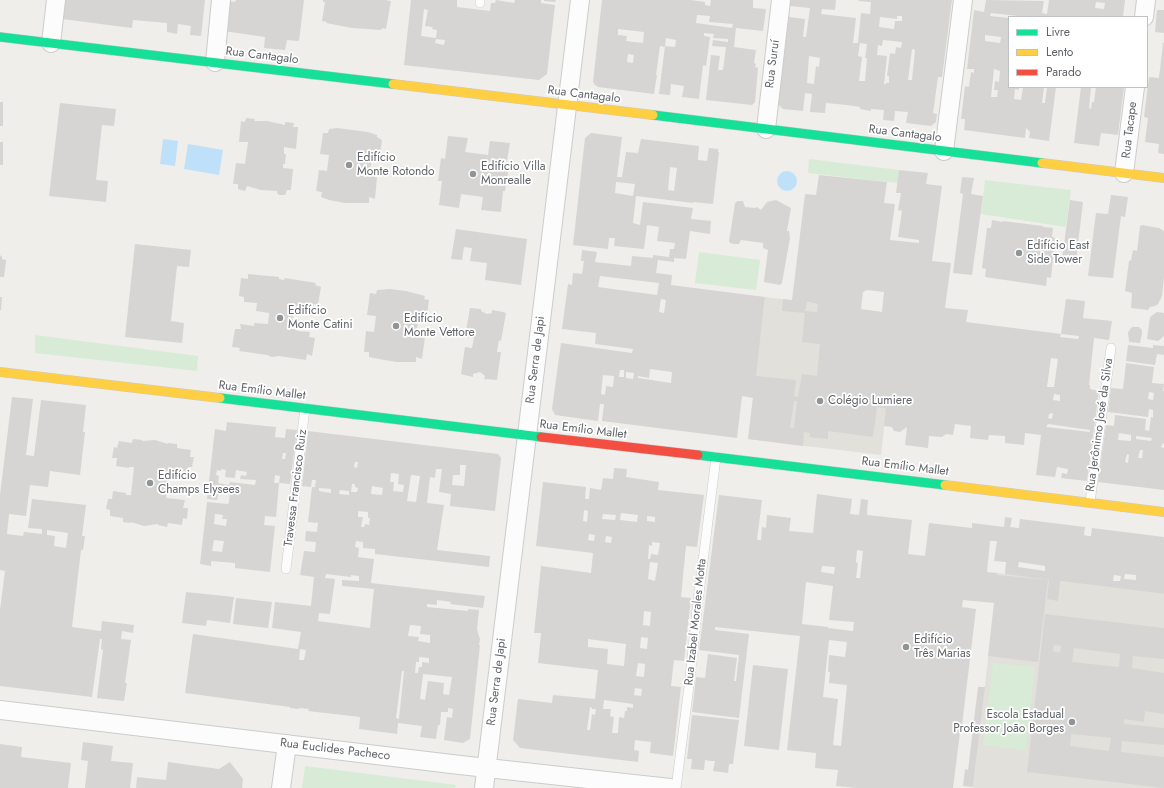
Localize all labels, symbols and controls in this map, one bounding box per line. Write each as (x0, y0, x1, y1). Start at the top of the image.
legend (1008, 16, 1148, 88)
text: Livre (1046, 23, 1070, 41)
street label: Rua Suruí (763, 39, 783, 89)
text: Lento (1046, 43, 1073, 61)
street label: Rua Cantagalo (225, 44, 299, 68)
text: Parado (1046, 63, 1081, 81)
street label: Rua Cantagalo (547, 83, 621, 107)
street label: Rua Tacape (1119, 101, 1141, 159)
street label: Rua Cantagalo (868, 122, 942, 146)
place label: Edifício Monte Rotondo (357, 151, 435, 179)
marker: Edifício Monte Rotondo (344, 160, 354, 170)
place label: Edifício Villa Monrealle (481, 160, 545, 188)
marker: Edifício Villa Monrealle (468, 169, 478, 179)
place label: Edifício East Side Tower (1027, 239, 1089, 267)
marker: Edifício East Side Tower (1014, 248, 1024, 258)
place label: Edifício Monte Catini (288, 304, 353, 332)
place label: Edifício Monte Vettore (404, 312, 475, 340)
marker: Edifício Monte Catini (275, 313, 285, 323)
street label: Rua Serra de Japi (523, 315, 549, 405)
marker: Edifício Monte Vettore (391, 321, 401, 331)
street label: Rua Jerônimo José da Silva (1084, 357, 1116, 493)
street label: Rua Emílio Mallet (218, 379, 306, 403)
place label: Colégio Lumiere (828, 394, 912, 408)
marker: Colégio Lumiere (815, 396, 825, 406)
street label: Rua Emílio Mallet (539, 418, 627, 442)
street label: Travessa Francisco Ruiz (282, 429, 310, 547)
street label: Rua Emílio Mallet (861, 455, 949, 479)
place label: Edifício Champs Elysees (158, 469, 240, 497)
marker: Edifício Champs Elysees (145, 478, 155, 488)
street label: Rua Izabel Morales Motta (682, 558, 710, 686)
place label: Edifício Três Marias (914, 633, 971, 661)
street label: Rua Serra de Japi (484, 637, 510, 727)
marker: Edifício Três Marias (901, 642, 911, 652)
place label: Escola Estadual Professor João Borges (953, 708, 1064, 736)
marker: Escola Estadual Professor João Borges (1067, 717, 1077, 727)
street label: Rua Euclides Pacheco (279, 736, 391, 764)

